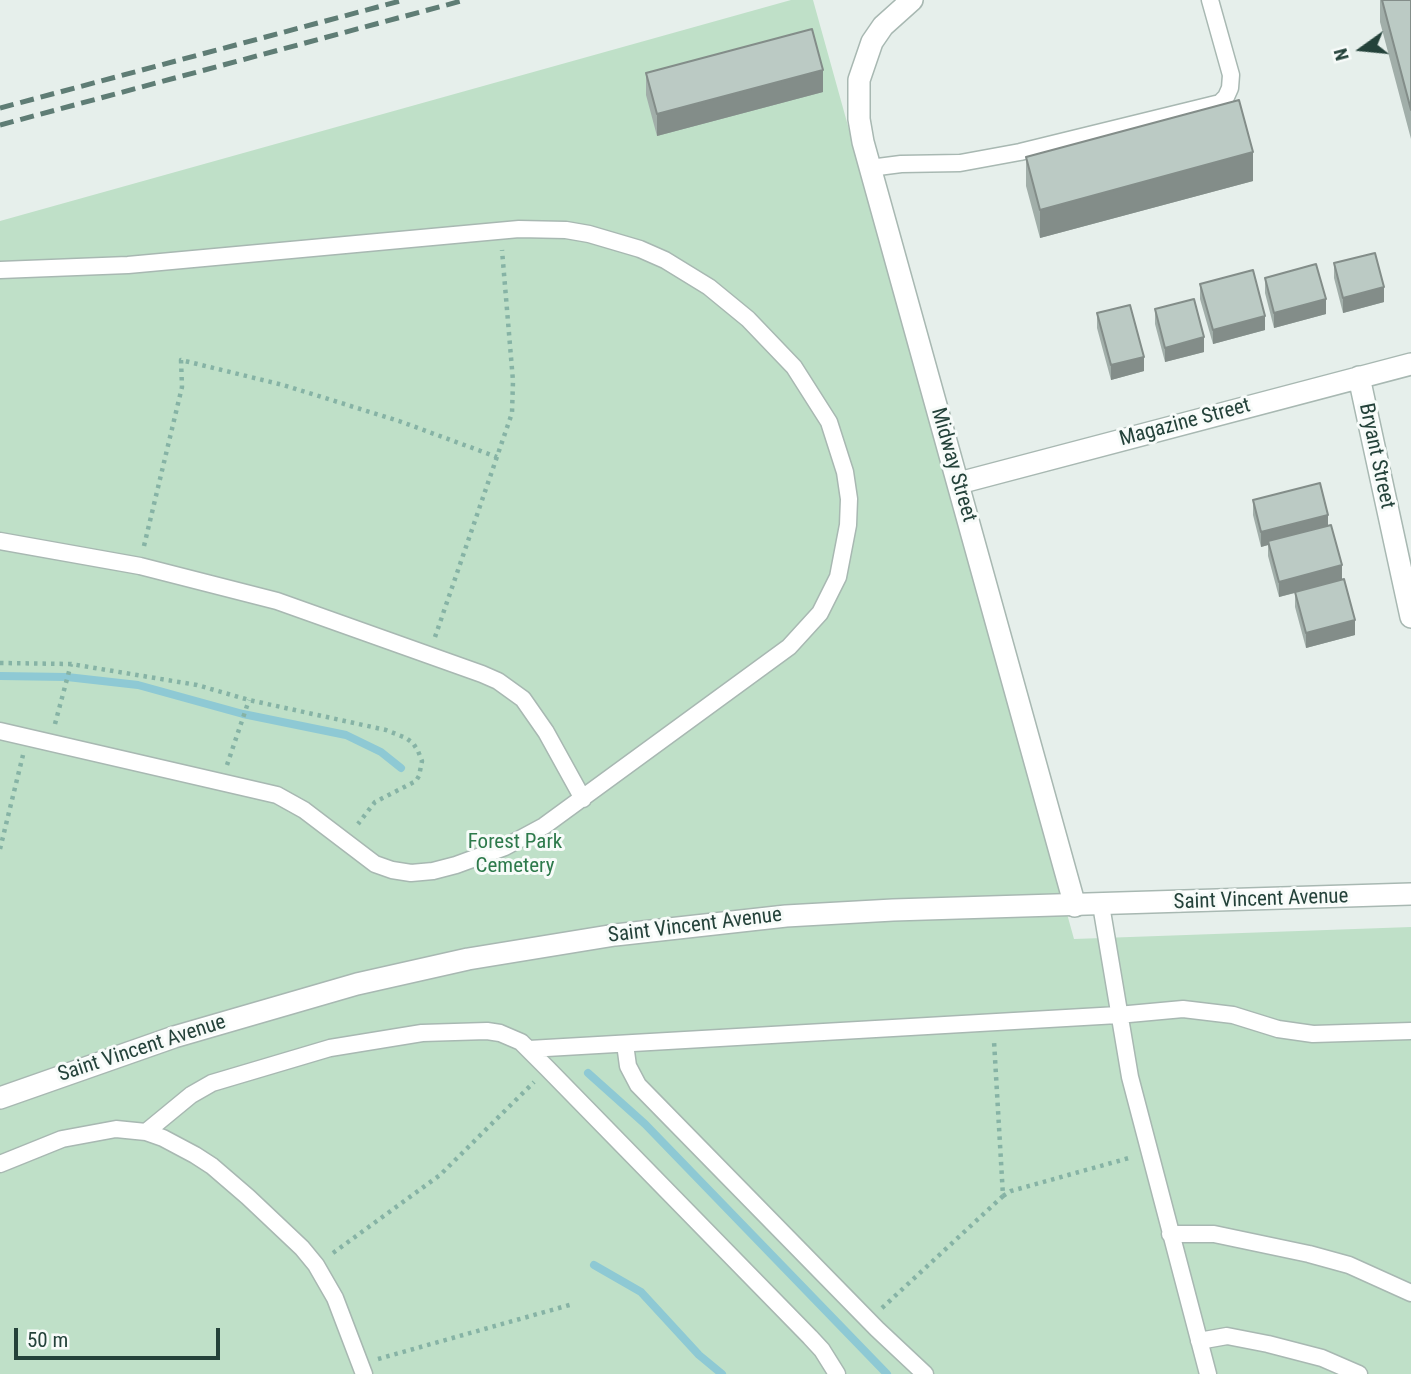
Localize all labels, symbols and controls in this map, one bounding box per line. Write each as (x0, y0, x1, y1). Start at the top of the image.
north arrow (1327, 14, 1397, 84)
text: N (1329, 46, 1354, 63)
street label: Magazine Street (1117, 393, 1253, 453)
street label: Bryant Street (1353, 401, 1399, 511)
street label: Midway Street (925, 405, 981, 525)
park label: Forest Park Cemetery (468, 830, 562, 880)
street label: Saint Vincent Avenue (1173, 884, 1349, 916)
street label: Saint Vincent Avenue (607, 903, 783, 949)
street label: Saint Vincent Avenue (55, 1010, 229, 1088)
scale bar (18, 1314, 224, 1358)
text: 50 m (27, 1328, 68, 1352)

